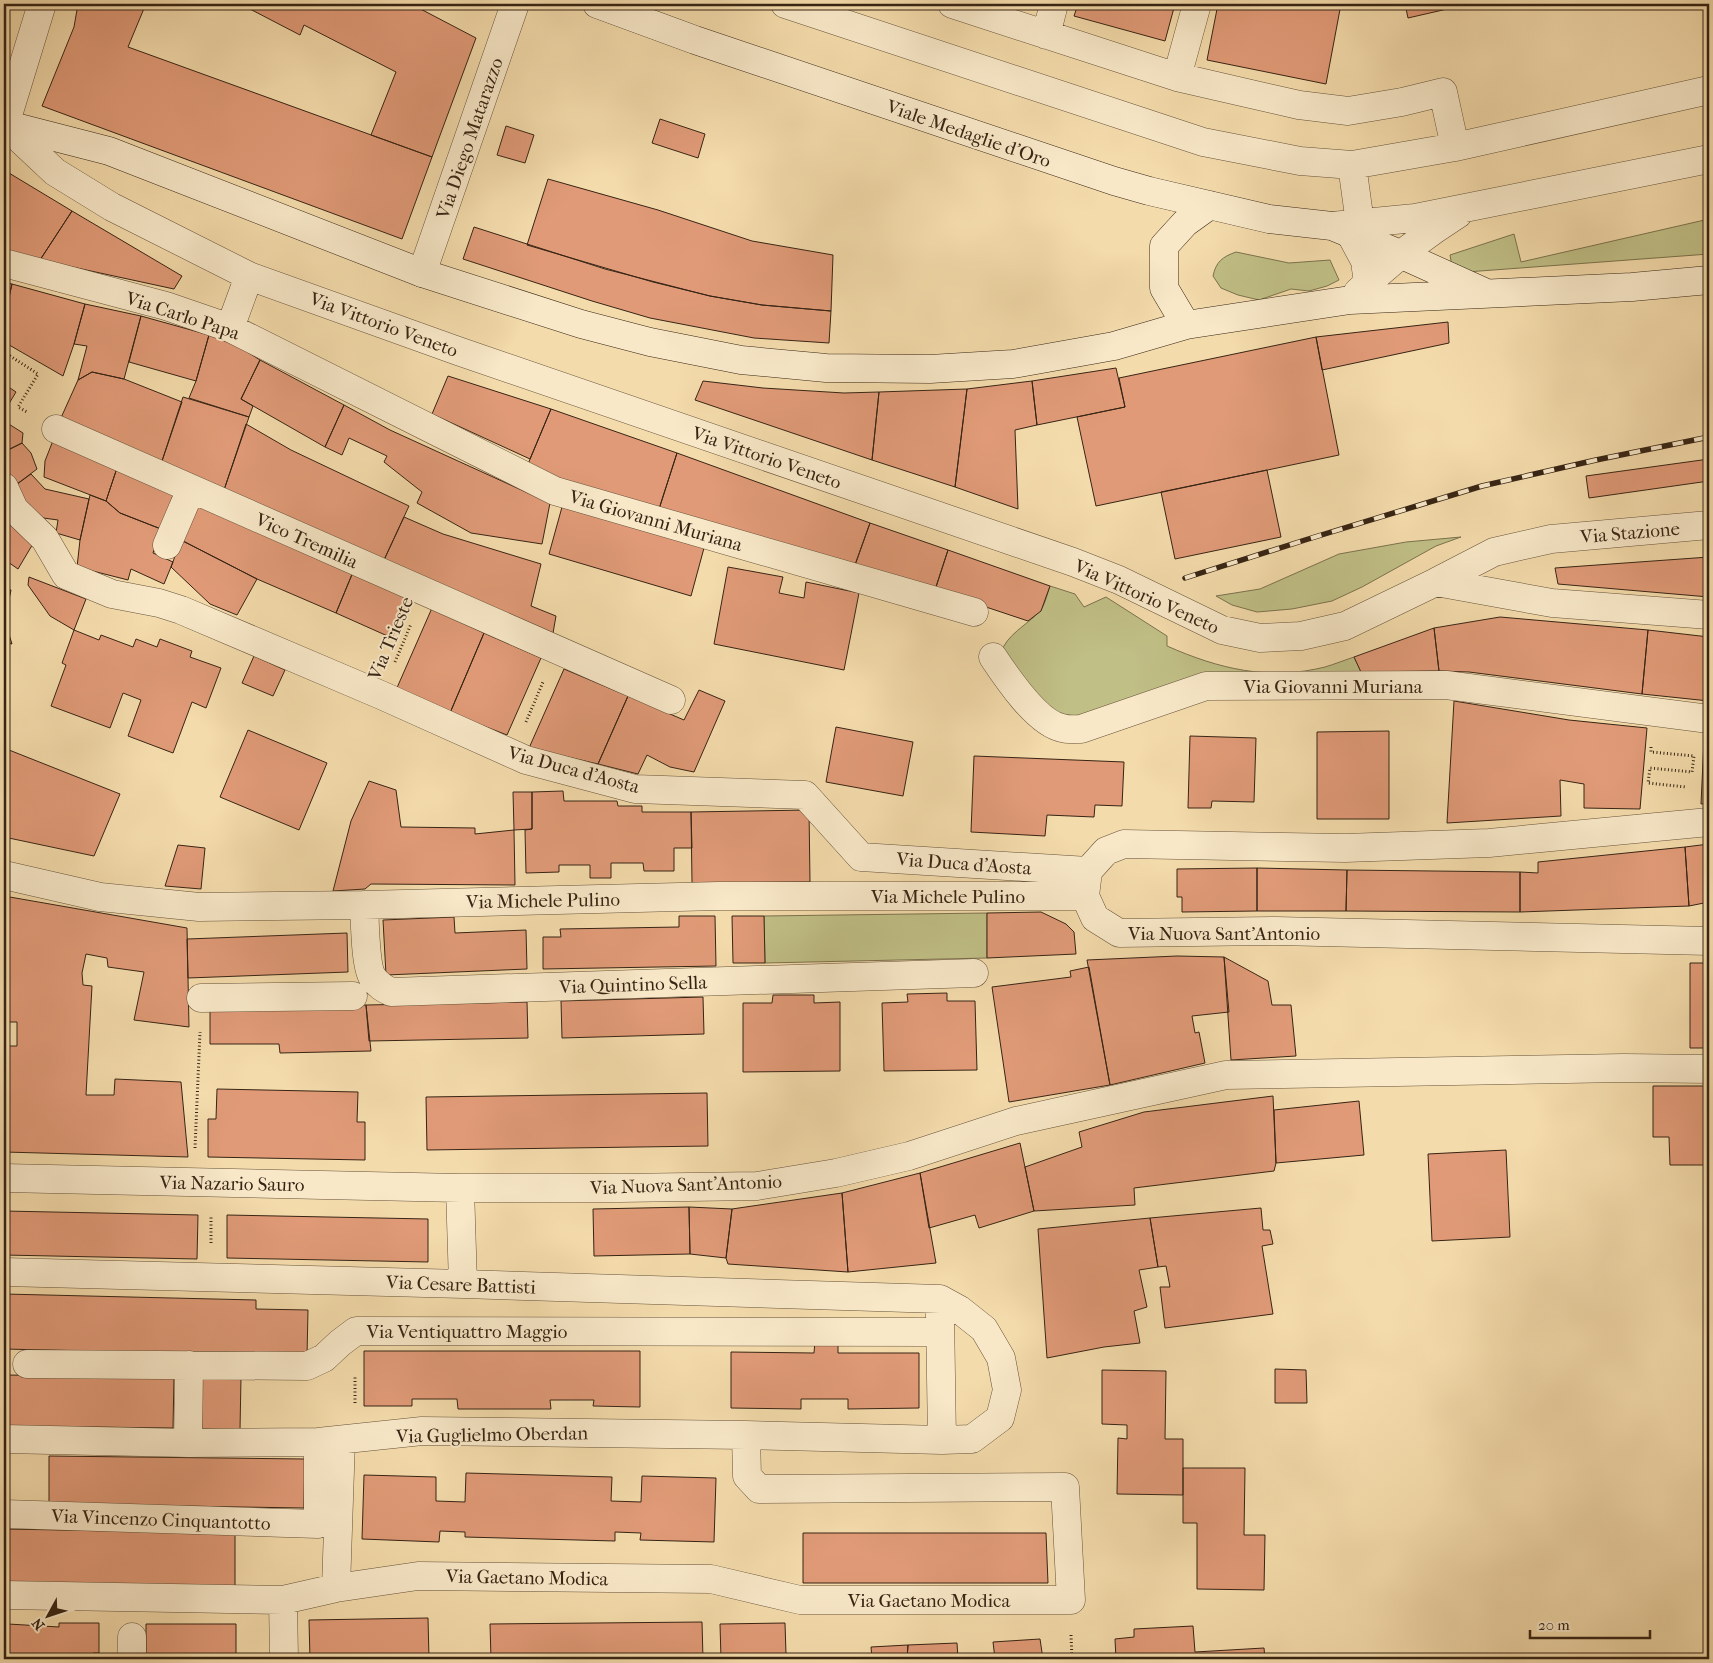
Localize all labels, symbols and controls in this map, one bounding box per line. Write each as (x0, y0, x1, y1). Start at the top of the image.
street label: Via Diego Matarazzo (432, 54, 508, 223)
street label: Viale Medaglie d'Oro (883, 95, 1054, 173)
street label: Via Carlo Papa (122, 287, 243, 345)
street label: Via Vittorio Veneto (305, 288, 461, 362)
street label: Via Vittorio Veneto (688, 422, 845, 494)
street label: Via Giovanni Muriana (566, 485, 745, 556)
street label: Vico Tremilia (251, 508, 361, 573)
street label: Via Stazione (1578, 518, 1681, 548)
street label: Via Vittorio Veneto (1070, 555, 1223, 639)
street label: Via Trieste (363, 593, 418, 684)
street label: Via Giovanni Muriana (1242, 676, 1423, 698)
street label: Via Duca d'Aosta (505, 742, 642, 798)
street label: Via Duca d'Aosta (895, 848, 1032, 880)
street label: Via Michele Pulino (870, 886, 1025, 908)
street label: Via Michele Pulino (465, 889, 621, 913)
street label: Via Nuova Sant'Antonio (1127, 923, 1320, 945)
street label: Via Quintino Sella (558, 971, 708, 999)
street label: Via Nuova Sant'Antonio (589, 1171, 783, 1199)
street label: Via Nazario Sauro (158, 1172, 305, 1196)
street label: Via Cesare Battisti (385, 1271, 537, 1299)
street label: Via Ventiquattro Maggio (366, 1321, 568, 1343)
street label: Via Guglielmo Oberdan (395, 1422, 588, 1448)
street label: Via Vincenzo Cinquantotto (50, 1505, 271, 1535)
street label: Via Gaetano Modica (445, 1566, 609, 1590)
north arrow (22, 1590, 72, 1640)
street label: Via Gaetano Modica (847, 1590, 1010, 1612)
scale bar (1530, 1608, 1650, 1640)
text: N (28, 1614, 48, 1634)
text: 20 m (1538, 1616, 1570, 1634)

